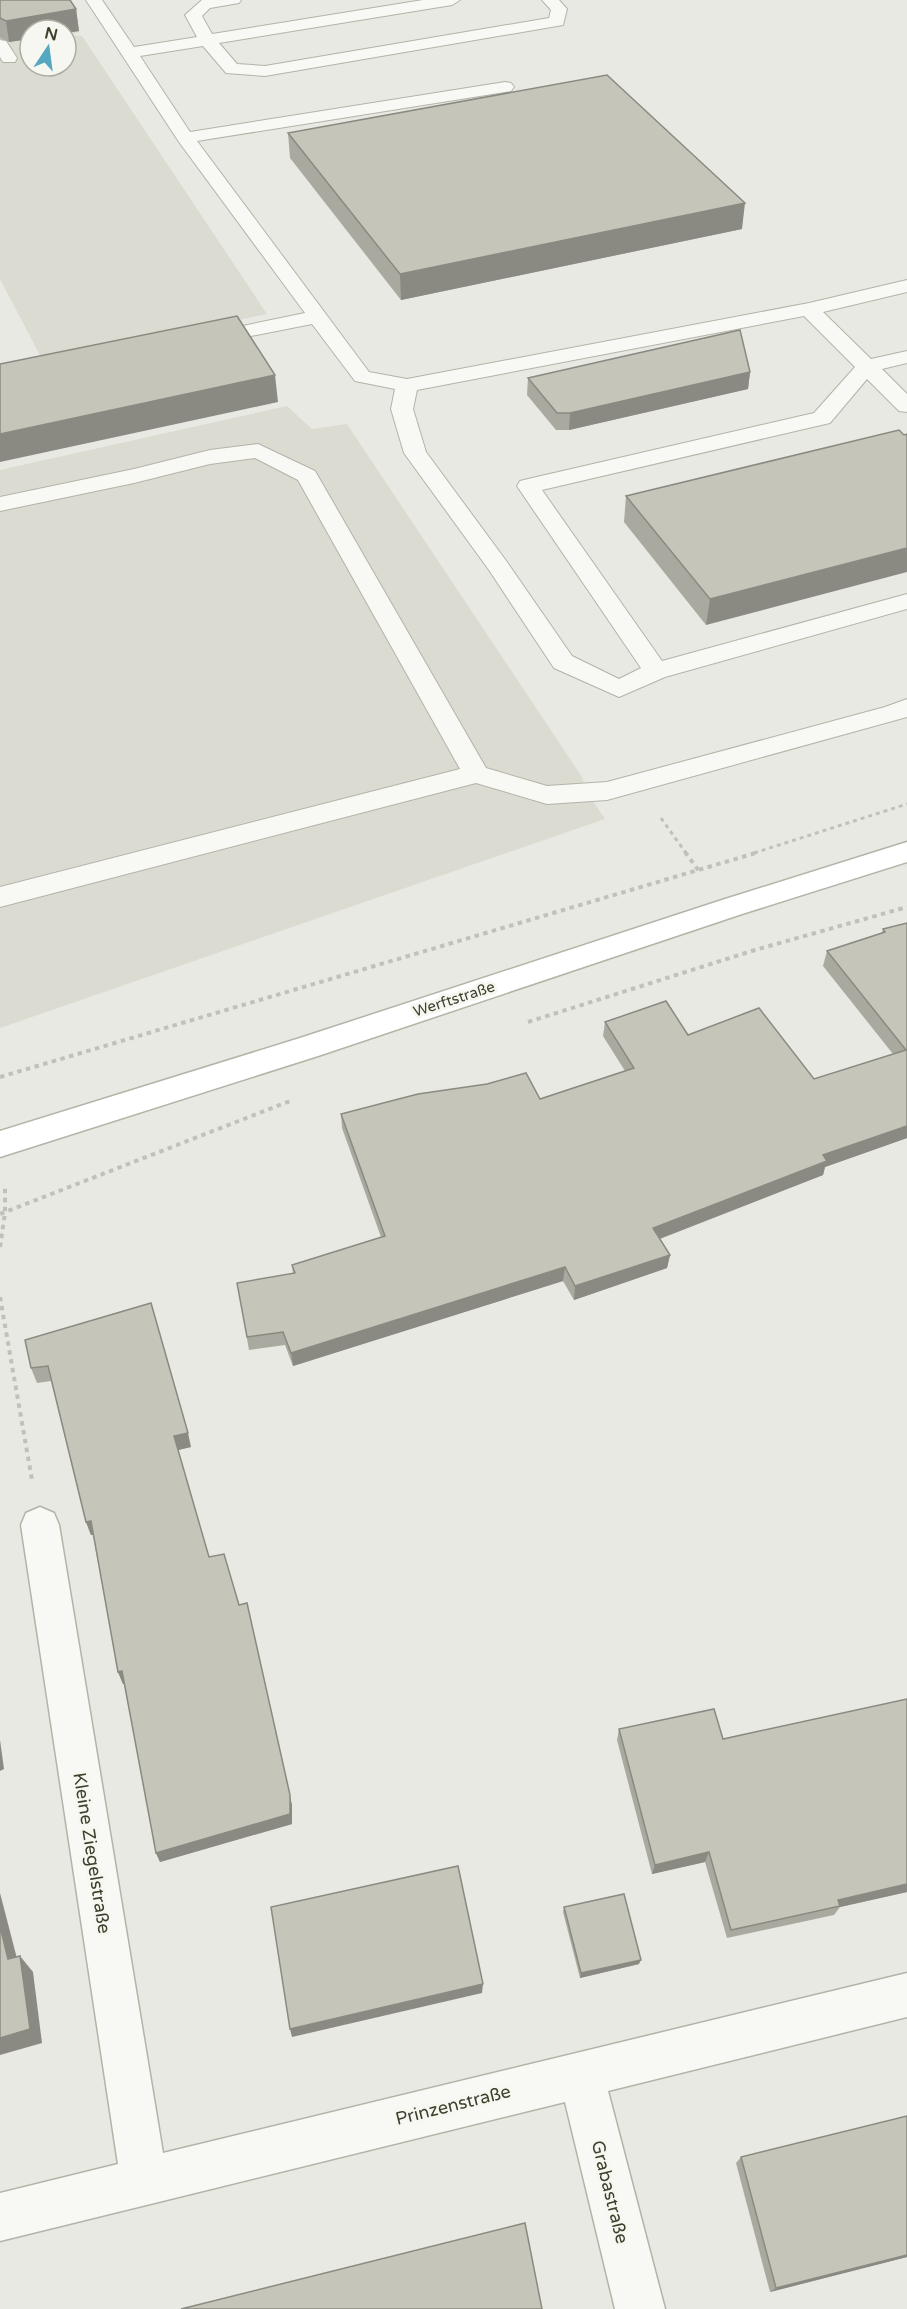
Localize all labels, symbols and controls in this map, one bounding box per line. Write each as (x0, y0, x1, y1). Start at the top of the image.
north arrow (18, 18, 78, 78)
text: N (43, 23, 60, 46)
street label: Werftstraße (411, 977, 497, 1021)
street label: Kleine Ziegelstraße (68, 1771, 116, 1935)
street label: Prinzenstraße (393, 2080, 513, 2130)
street label: Grabastraße (587, 2138, 633, 2246)

